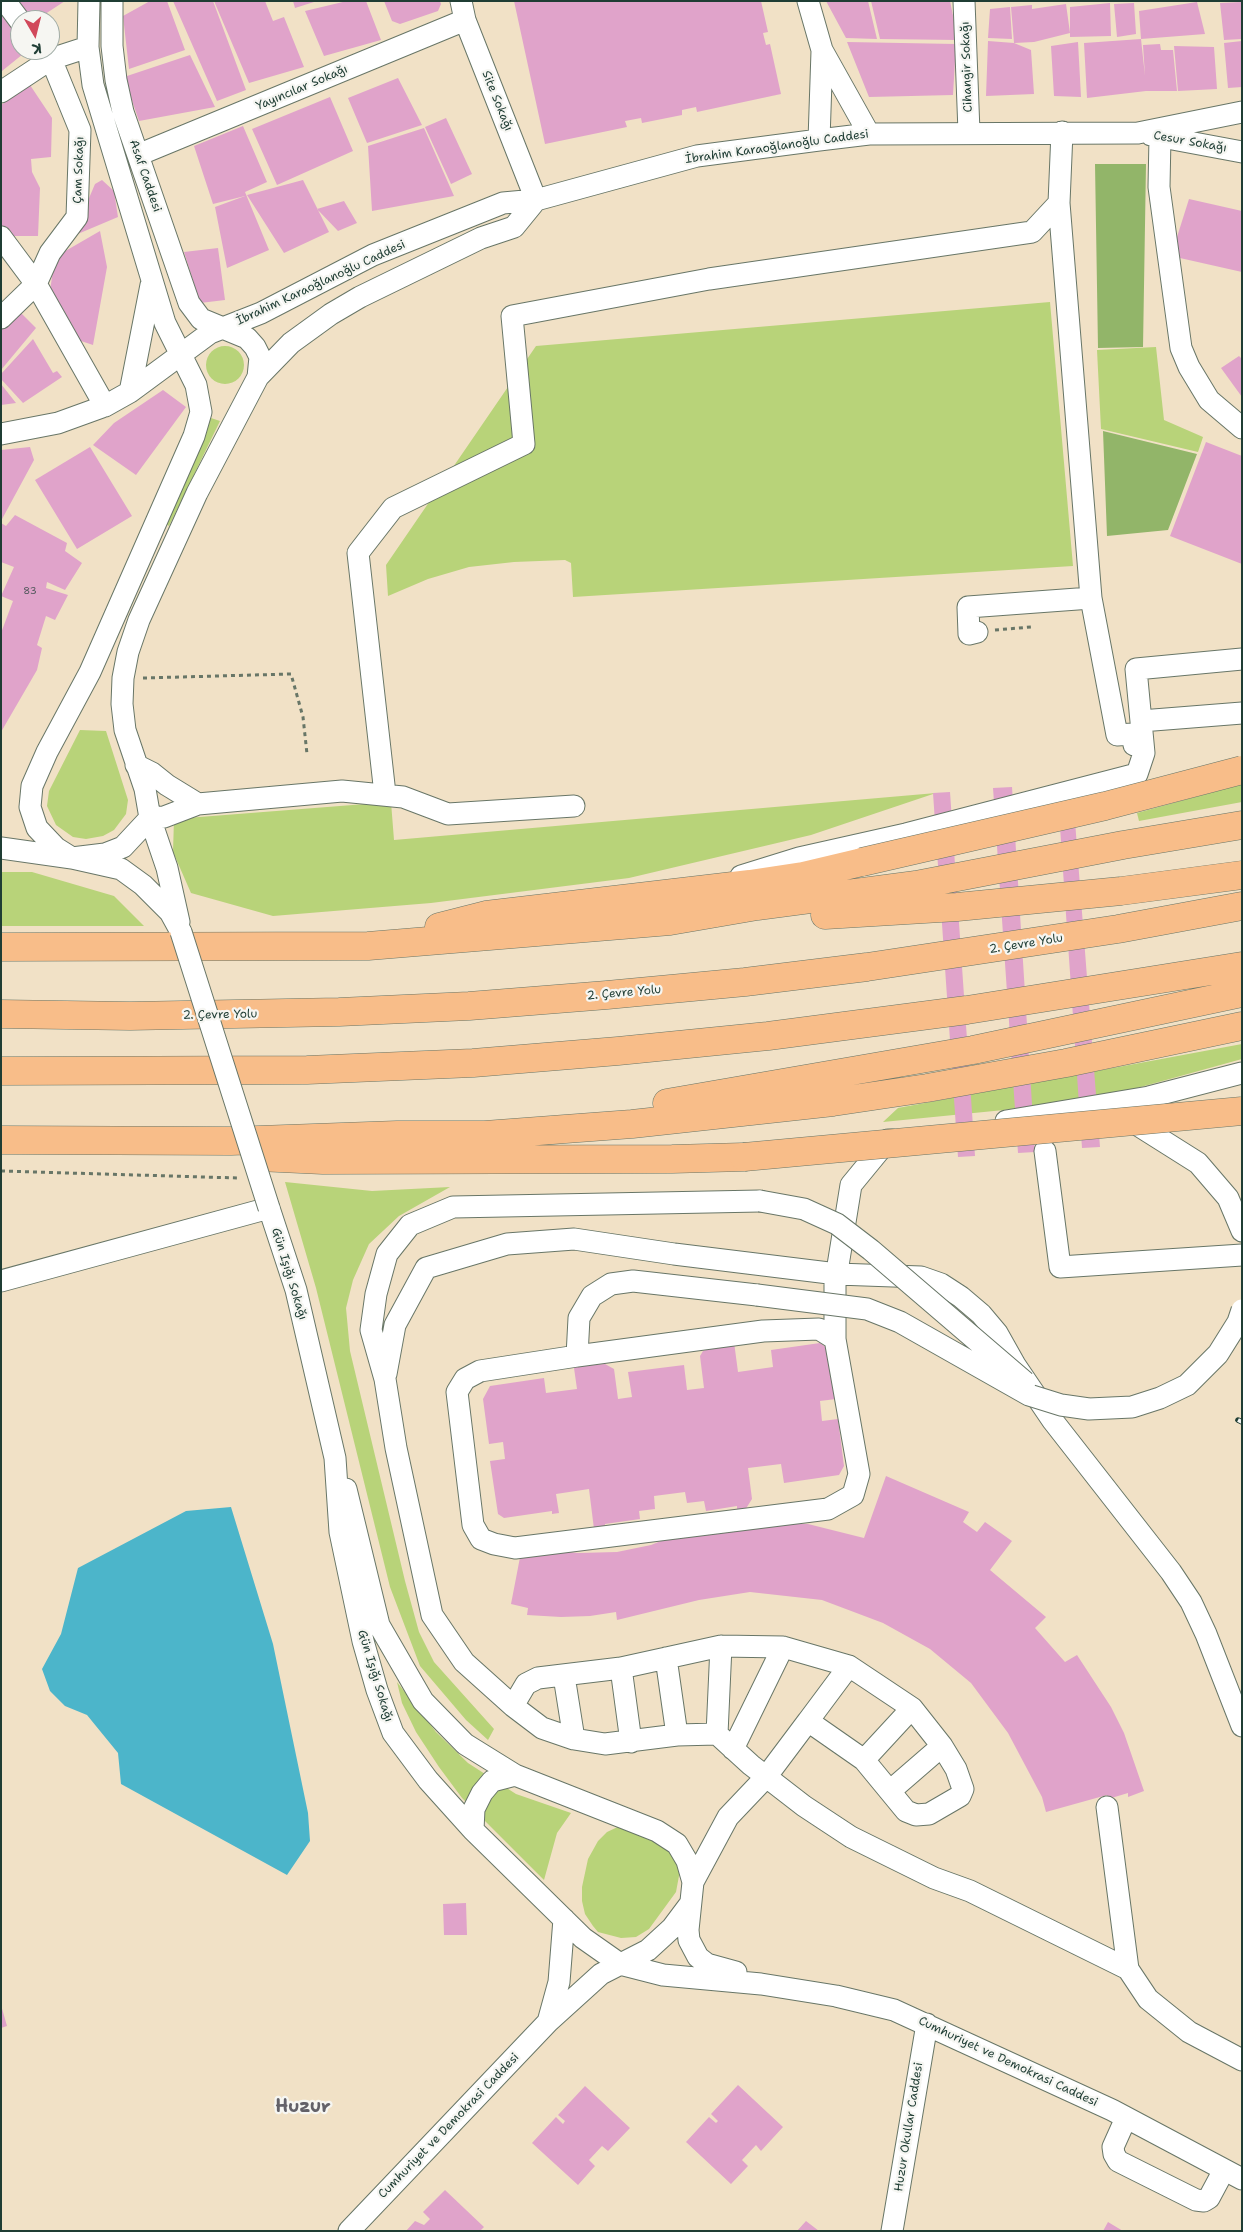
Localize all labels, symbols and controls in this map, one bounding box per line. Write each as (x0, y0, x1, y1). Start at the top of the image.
north arrow (10, 10, 60, 60)
street label: Cihangir Sokağı (958, 21, 976, 113)
text: K (31, 39, 43, 58)
street label: Yayıncılar Sokağı (254, 62, 350, 114)
street label: Site Sokağı (478, 69, 516, 133)
street label: İbrahim Karaoğlanoğlu Caddesi (684, 127, 870, 167)
street label: Cesur Sokağı (1152, 128, 1228, 156)
street label: Çam Sokağı (71, 136, 87, 204)
street label: Asaf Caddesi (126, 138, 164, 214)
street label: İbrahim Karaoğlanoğlu Caddesi (234, 237, 408, 329)
house number: 83 (23, 585, 37, 597)
street label: 2. Çevre Yolu (988, 931, 1064, 957)
street label: 2. Çevre Yolu (586, 983, 662, 1003)
street label: 2. Çevre Yolu (183, 1007, 257, 1023)
street label: Gün Işığı Sokağı (268, 1226, 310, 1322)
street label: Gün Işığı Sokağı (354, 1628, 396, 1724)
street label: Cumhuriyet ve Demokrasi Caddesi (916, 2014, 1100, 2110)
street label: Cumhuriyet ve Demokrasi Caddesi (376, 2050, 522, 2202)
street label: Huzur Okullar Caddesi (892, 2061, 926, 2193)
district label: Huzur (275, 2096, 331, 2118)

